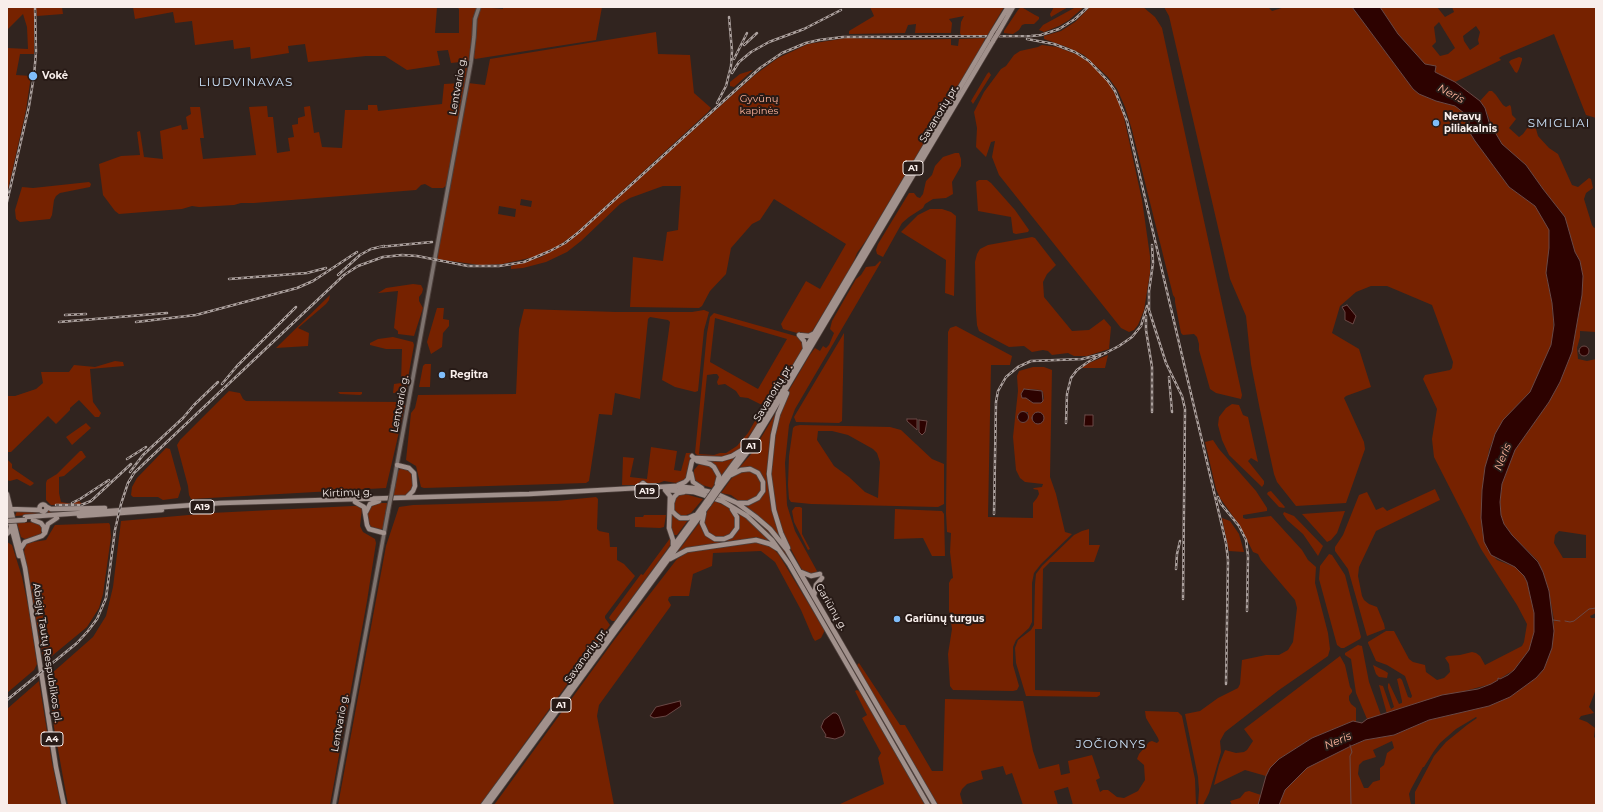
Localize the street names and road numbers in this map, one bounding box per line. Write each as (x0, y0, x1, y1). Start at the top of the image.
street label: Lentvario g. (447, 56, 469, 116)
street label: Savanorių pr. (917, 83, 961, 145)
road number: A1 (903, 161, 923, 175)
street label: Savanorių pr. (751, 362, 795, 424)
street label: Lentvario g. (389, 374, 411, 434)
road number: A1 (741, 439, 761, 453)
road number: A19 (635, 484, 659, 498)
street label: Kirtimų g. (322, 486, 372, 500)
road number: A19 (190, 500, 214, 514)
street label: Gariūnų g. (813, 581, 849, 633)
street label: Abiejų Tautų Respublikos pl. (30, 582, 64, 724)
street label: Savanorių pr. (562, 626, 610, 686)
street label: Lentvario g. (329, 693, 351, 753)
road number: A1 (551, 698, 571, 712)
road number: A4 (41, 732, 63, 746)

